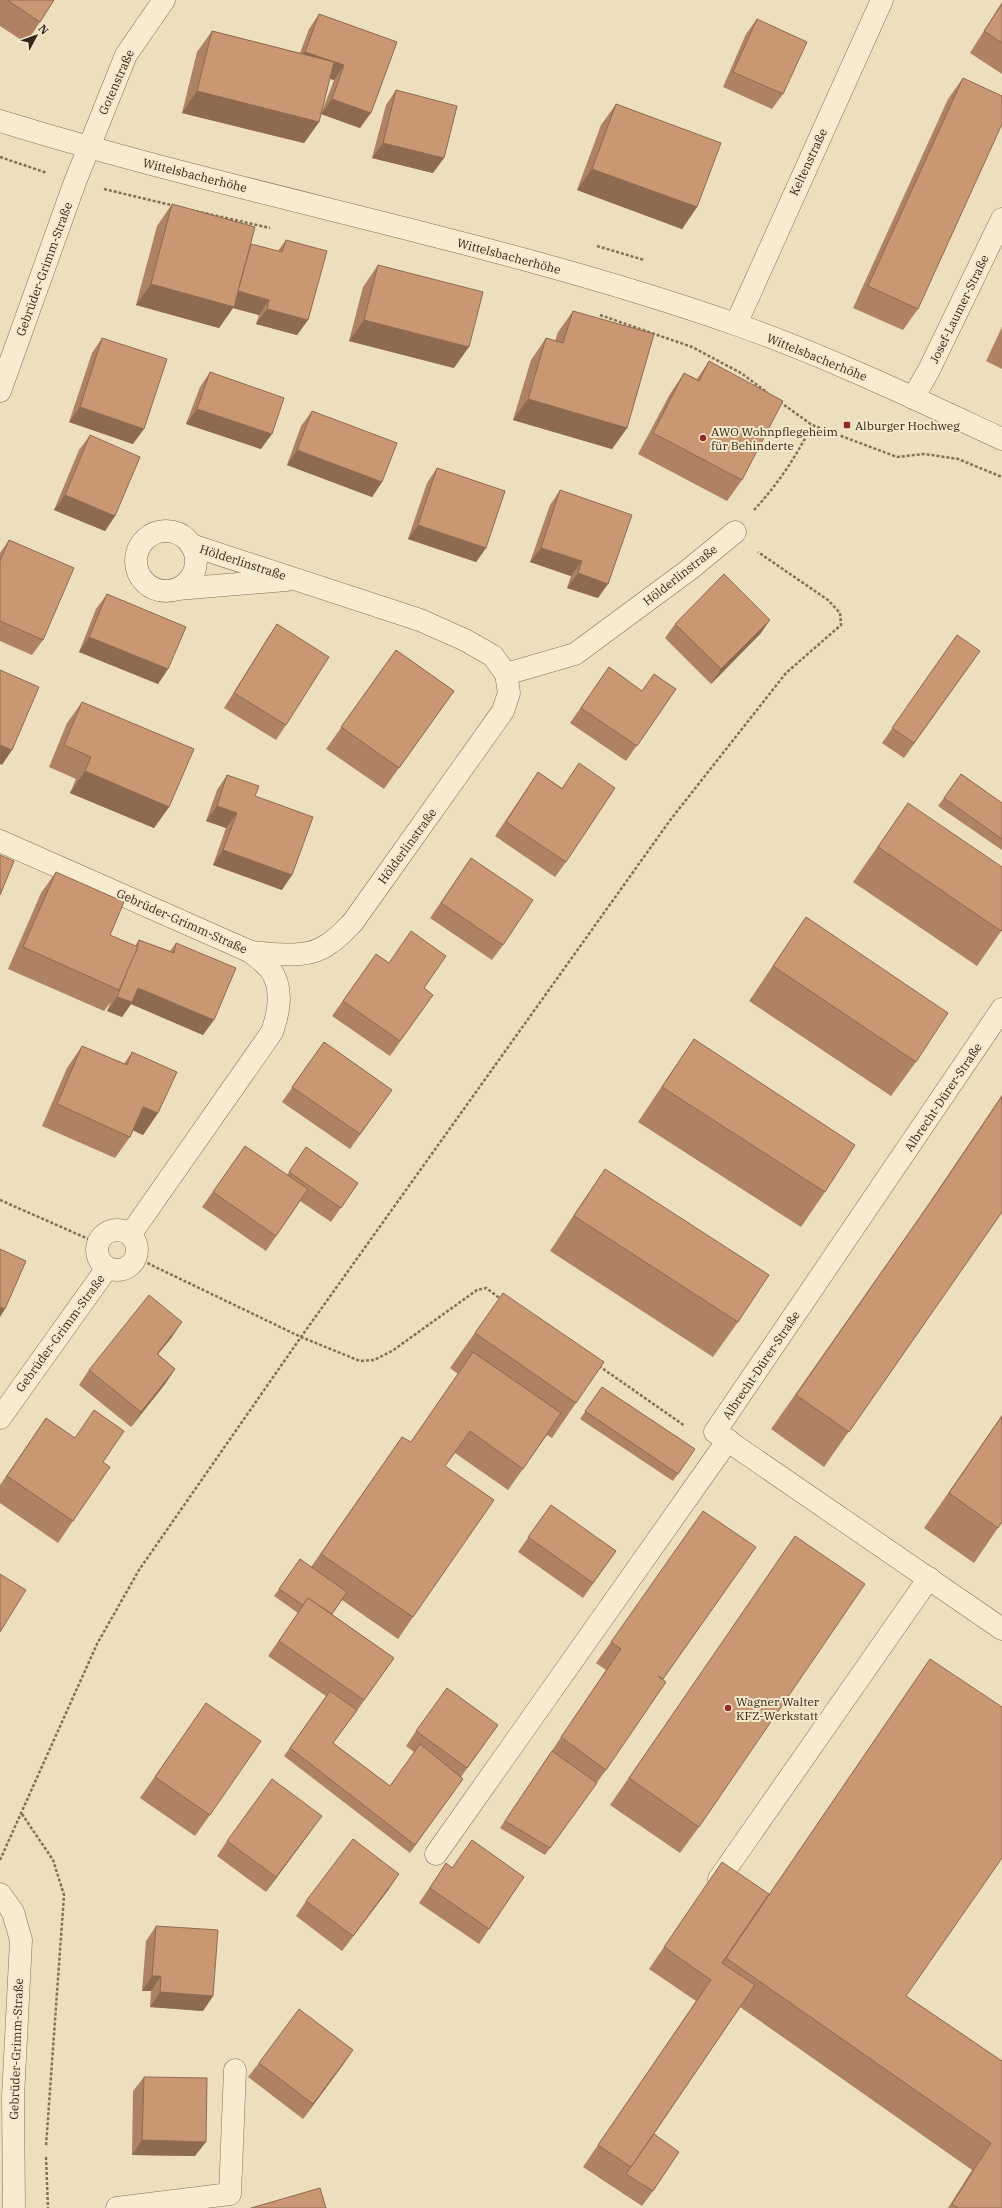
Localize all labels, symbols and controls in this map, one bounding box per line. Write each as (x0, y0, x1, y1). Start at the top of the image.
north arrow (16, 16, 56, 56)
text: N (35, 22, 52, 38)
street label: Gotenstraße (95, 47, 137, 117)
street label: Keltenstraße (786, 126, 830, 198)
street label: Wittelsbacherhöhe (141, 155, 249, 195)
street label: Gebrüder-Grimm-Straße (13, 200, 75, 338)
street label: Wittelsbacherhöhe (455, 235, 563, 277)
street label: Josef-Laumer-Straße (926, 252, 992, 366)
street label: Wittelsbacherhöhe (765, 330, 869, 384)
place label: Alburger Hochweg (855, 418, 960, 433)
marker: Alburger Hochweg (842, 420, 852, 430)
place label: AWO Wohnpflegeheim für Behinderte (711, 424, 839, 453)
marker: AWO Wohnpflegeheim für Behinderte (698, 433, 708, 443)
street label: Hölderlinstraße (198, 541, 288, 583)
street label: Hölderlinstraße (640, 541, 720, 609)
street label: Hölderlinstraße (375, 805, 439, 887)
street label: Gebrüder-Grimm-Straße (114, 885, 250, 957)
street label: Albrecht-Dürer-Straße (901, 1040, 985, 1154)
street label: Gebrüder-Grimm-Straße (12, 1271, 108, 1395)
street label: Albrecht-Dürer-Straße (719, 1308, 803, 1422)
place label: Wagner Walter KFZ-Werkstatt (736, 1694, 820, 1723)
marker: Wagner Walter KFZ-Werkstatt (723, 1703, 733, 1713)
street label: Gebrüder-Grimm-Straße (6, 1978, 26, 2120)

